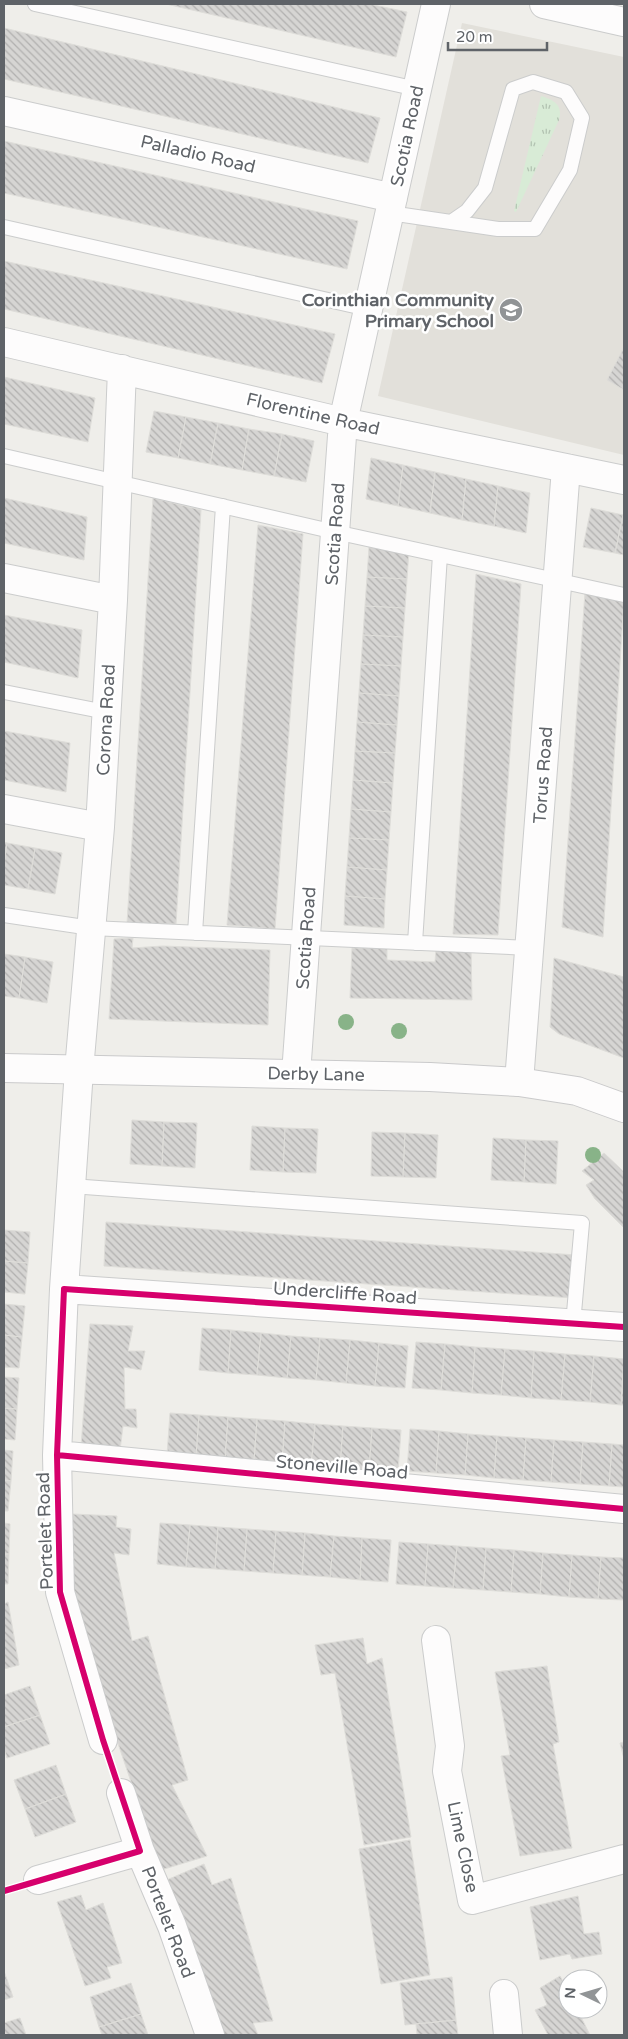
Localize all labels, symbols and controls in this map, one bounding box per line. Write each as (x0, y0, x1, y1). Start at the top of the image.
scale bar (448, 20, 547, 52)
text: 20 m (456, 28, 493, 46)
street label: Scotia Road (386, 83, 428, 189)
street label: Palladio Road (138, 130, 258, 178)
place label: Corinthian Community Primary School (302, 289, 494, 332)
school or university icon: Corinthian Community Primary School (498, 297, 524, 323)
street label: Florentine Road (244, 388, 382, 440)
street label: Scotia Road (320, 482, 350, 586)
street label: Corona Road (92, 664, 120, 776)
street label: Torus Road (529, 726, 557, 824)
street label: Scotia Road (291, 886, 321, 990)
street label: Derby Lane (267, 1062, 365, 1086)
street label: Undercliffe Road (272, 1277, 418, 1309)
street label: Stoneville Road (275, 1450, 409, 1484)
street label: Portelet Road (32, 1472, 58, 1590)
street label: Lime Close (443, 1799, 483, 1895)
street label: Portelet Road (137, 1863, 199, 1981)
north arrow (558, 1969, 608, 2019)
text: N (562, 1987, 580, 1999)

